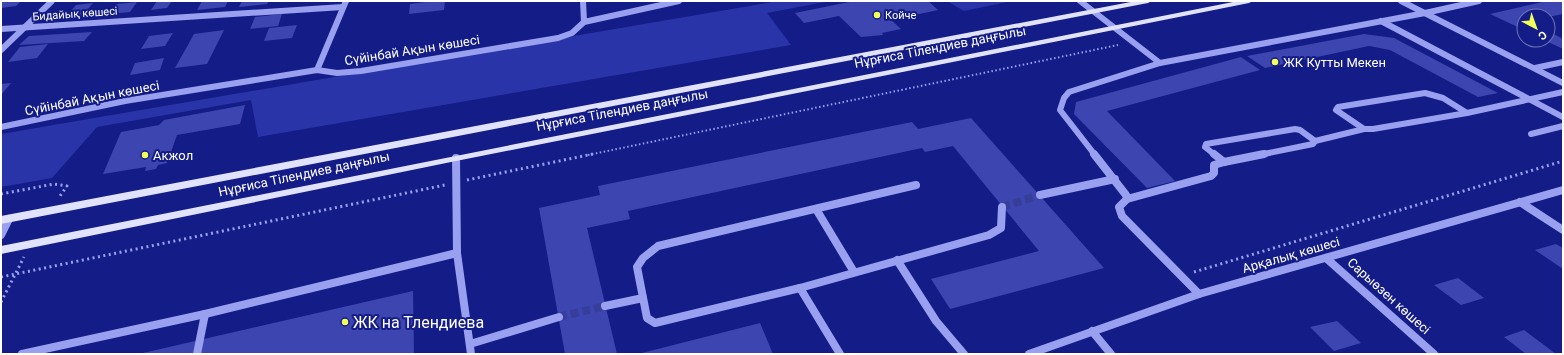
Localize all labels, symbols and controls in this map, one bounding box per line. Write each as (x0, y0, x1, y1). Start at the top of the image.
street label: Бидайық көшесі (32, 5, 118, 23)
north arrow (1516, 8, 1556, 48)
place label: Койче (885, 9, 917, 22)
marker: Койче (872, 10, 882, 20)
street label: Нұрғиса Тілендиев даңғылы (853, 23, 1027, 71)
text: С (1535, 28, 1549, 42)
street label: Сүйінбай Ақын көшесі (343, 32, 481, 68)
place label: ЖК Кутты Мекен (1283, 55, 1386, 70)
marker: ЖК Кутты Мекен (1270, 57, 1280, 67)
street label: Сүйінбай Ақын көшесі (23, 78, 161, 118)
street label: Нұрғиса Тілендиев даңғылы (535, 86, 709, 134)
place label: Акжол (153, 148, 193, 163)
street label: Нұрғиса Тілендиев даңғылы (217, 149, 391, 199)
marker: Акжол (140, 150, 150, 160)
street label: Арқалық көшесі (1241, 234, 1341, 276)
street label: Сарыөзен көшесі (1345, 255, 1433, 337)
place label: ЖК на Тлендиева (353, 313, 484, 332)
marker: ЖК на Тлендиева (340, 317, 350, 327)

